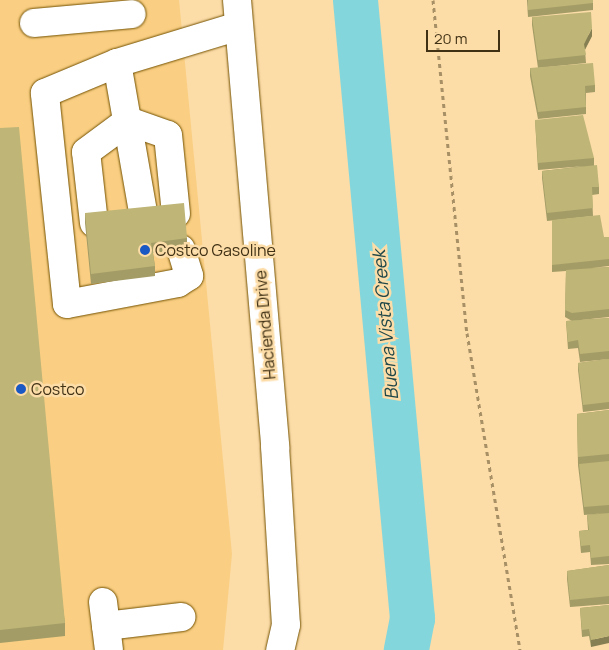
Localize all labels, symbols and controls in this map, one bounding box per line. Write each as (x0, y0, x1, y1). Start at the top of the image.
scale bar (429, 20, 503, 52)
text: 20 m (434, 28, 467, 49)
place label: Costco Gasoline (155, 240, 276, 260)
marker: Costco Gasoline (139, 244, 151, 256)
water label: Buena Vista Creek (368, 249, 402, 401)
street label: Hacienda Drive (251, 270, 279, 380)
place label: Costco (31, 379, 84, 399)
marker: Costco (15, 383, 27, 395)

